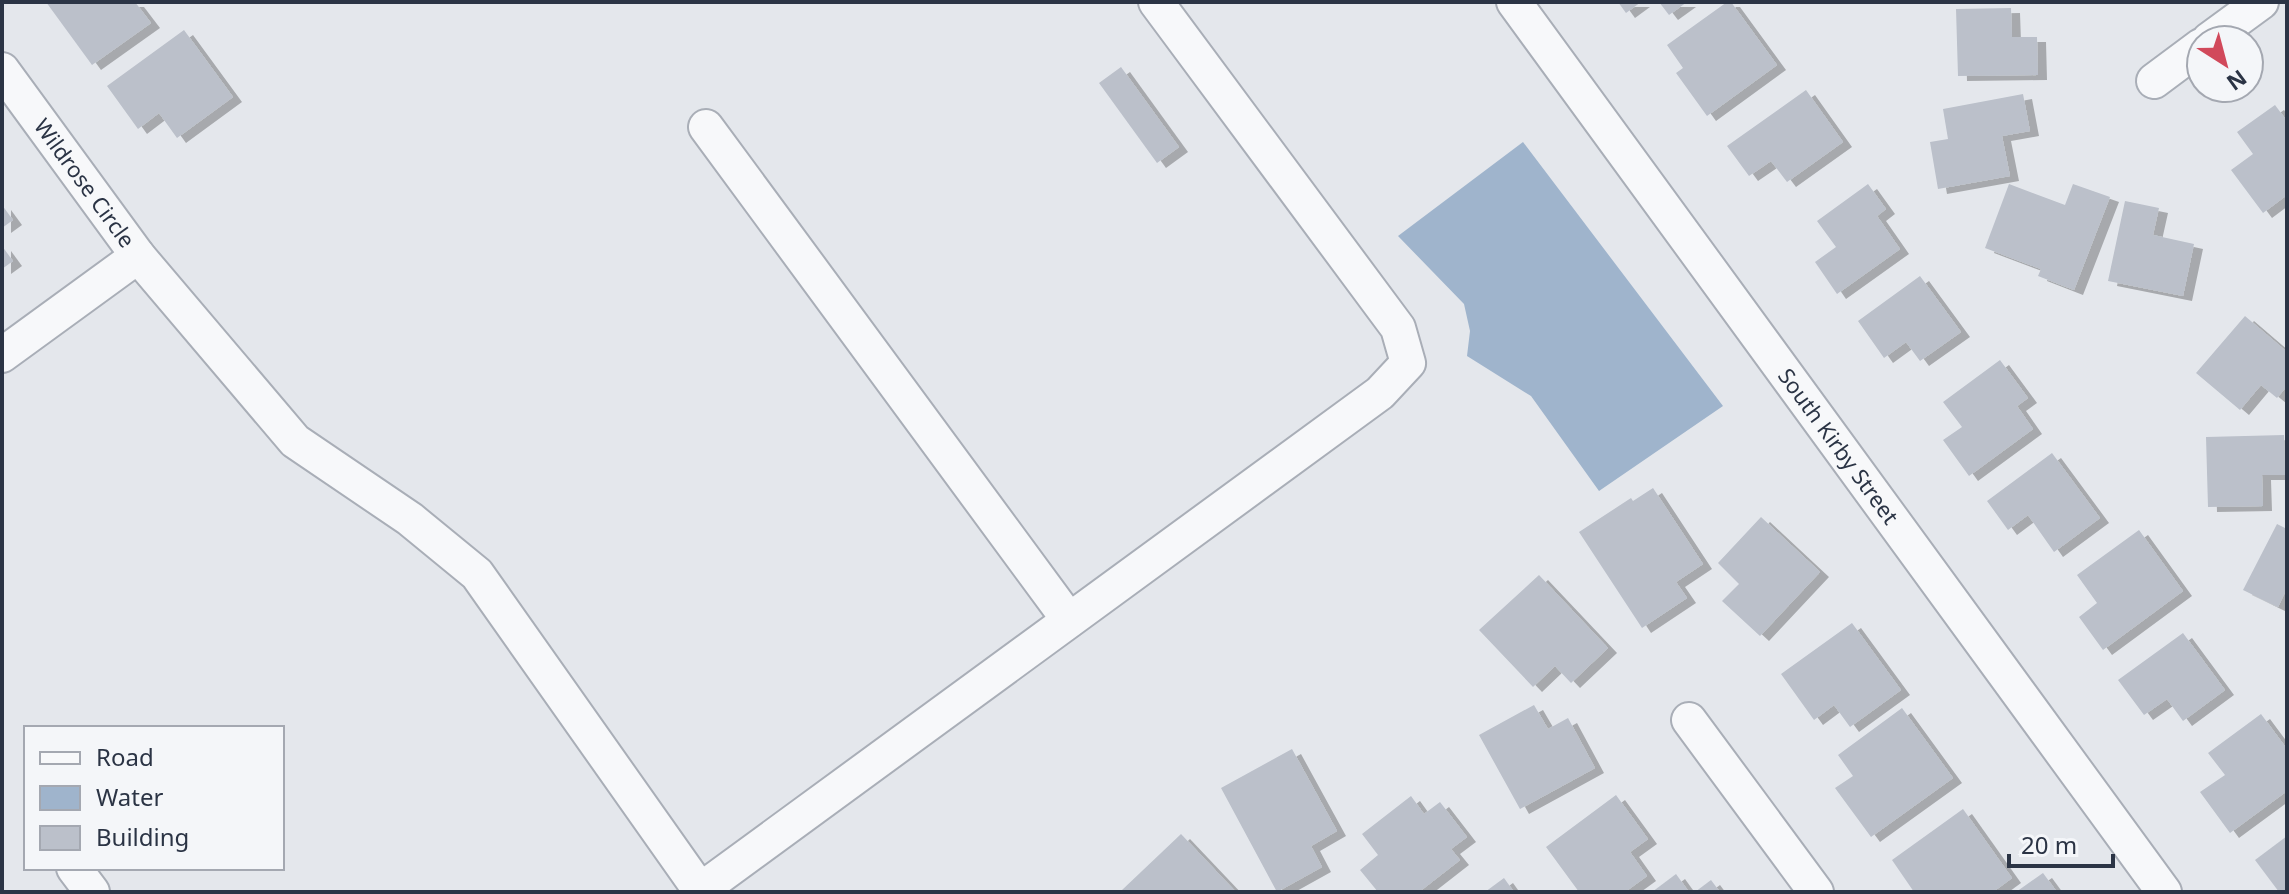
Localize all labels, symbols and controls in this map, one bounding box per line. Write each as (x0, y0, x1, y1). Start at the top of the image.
north arrow (2185, 24, 2265, 104)
text: N (2221, 64, 2253, 98)
street label: Wildrose Circle (28, 112, 143, 253)
street label: South Kirby Street (1772, 362, 1906, 530)
legend (24, 726, 284, 870)
text: Road (96, 740, 154, 773)
text: Water (96, 780, 164, 813)
scale bar (2009, 818, 2113, 868)
text: Building (96, 820, 189, 853)
text: 20 m (2021, 828, 2077, 861)

